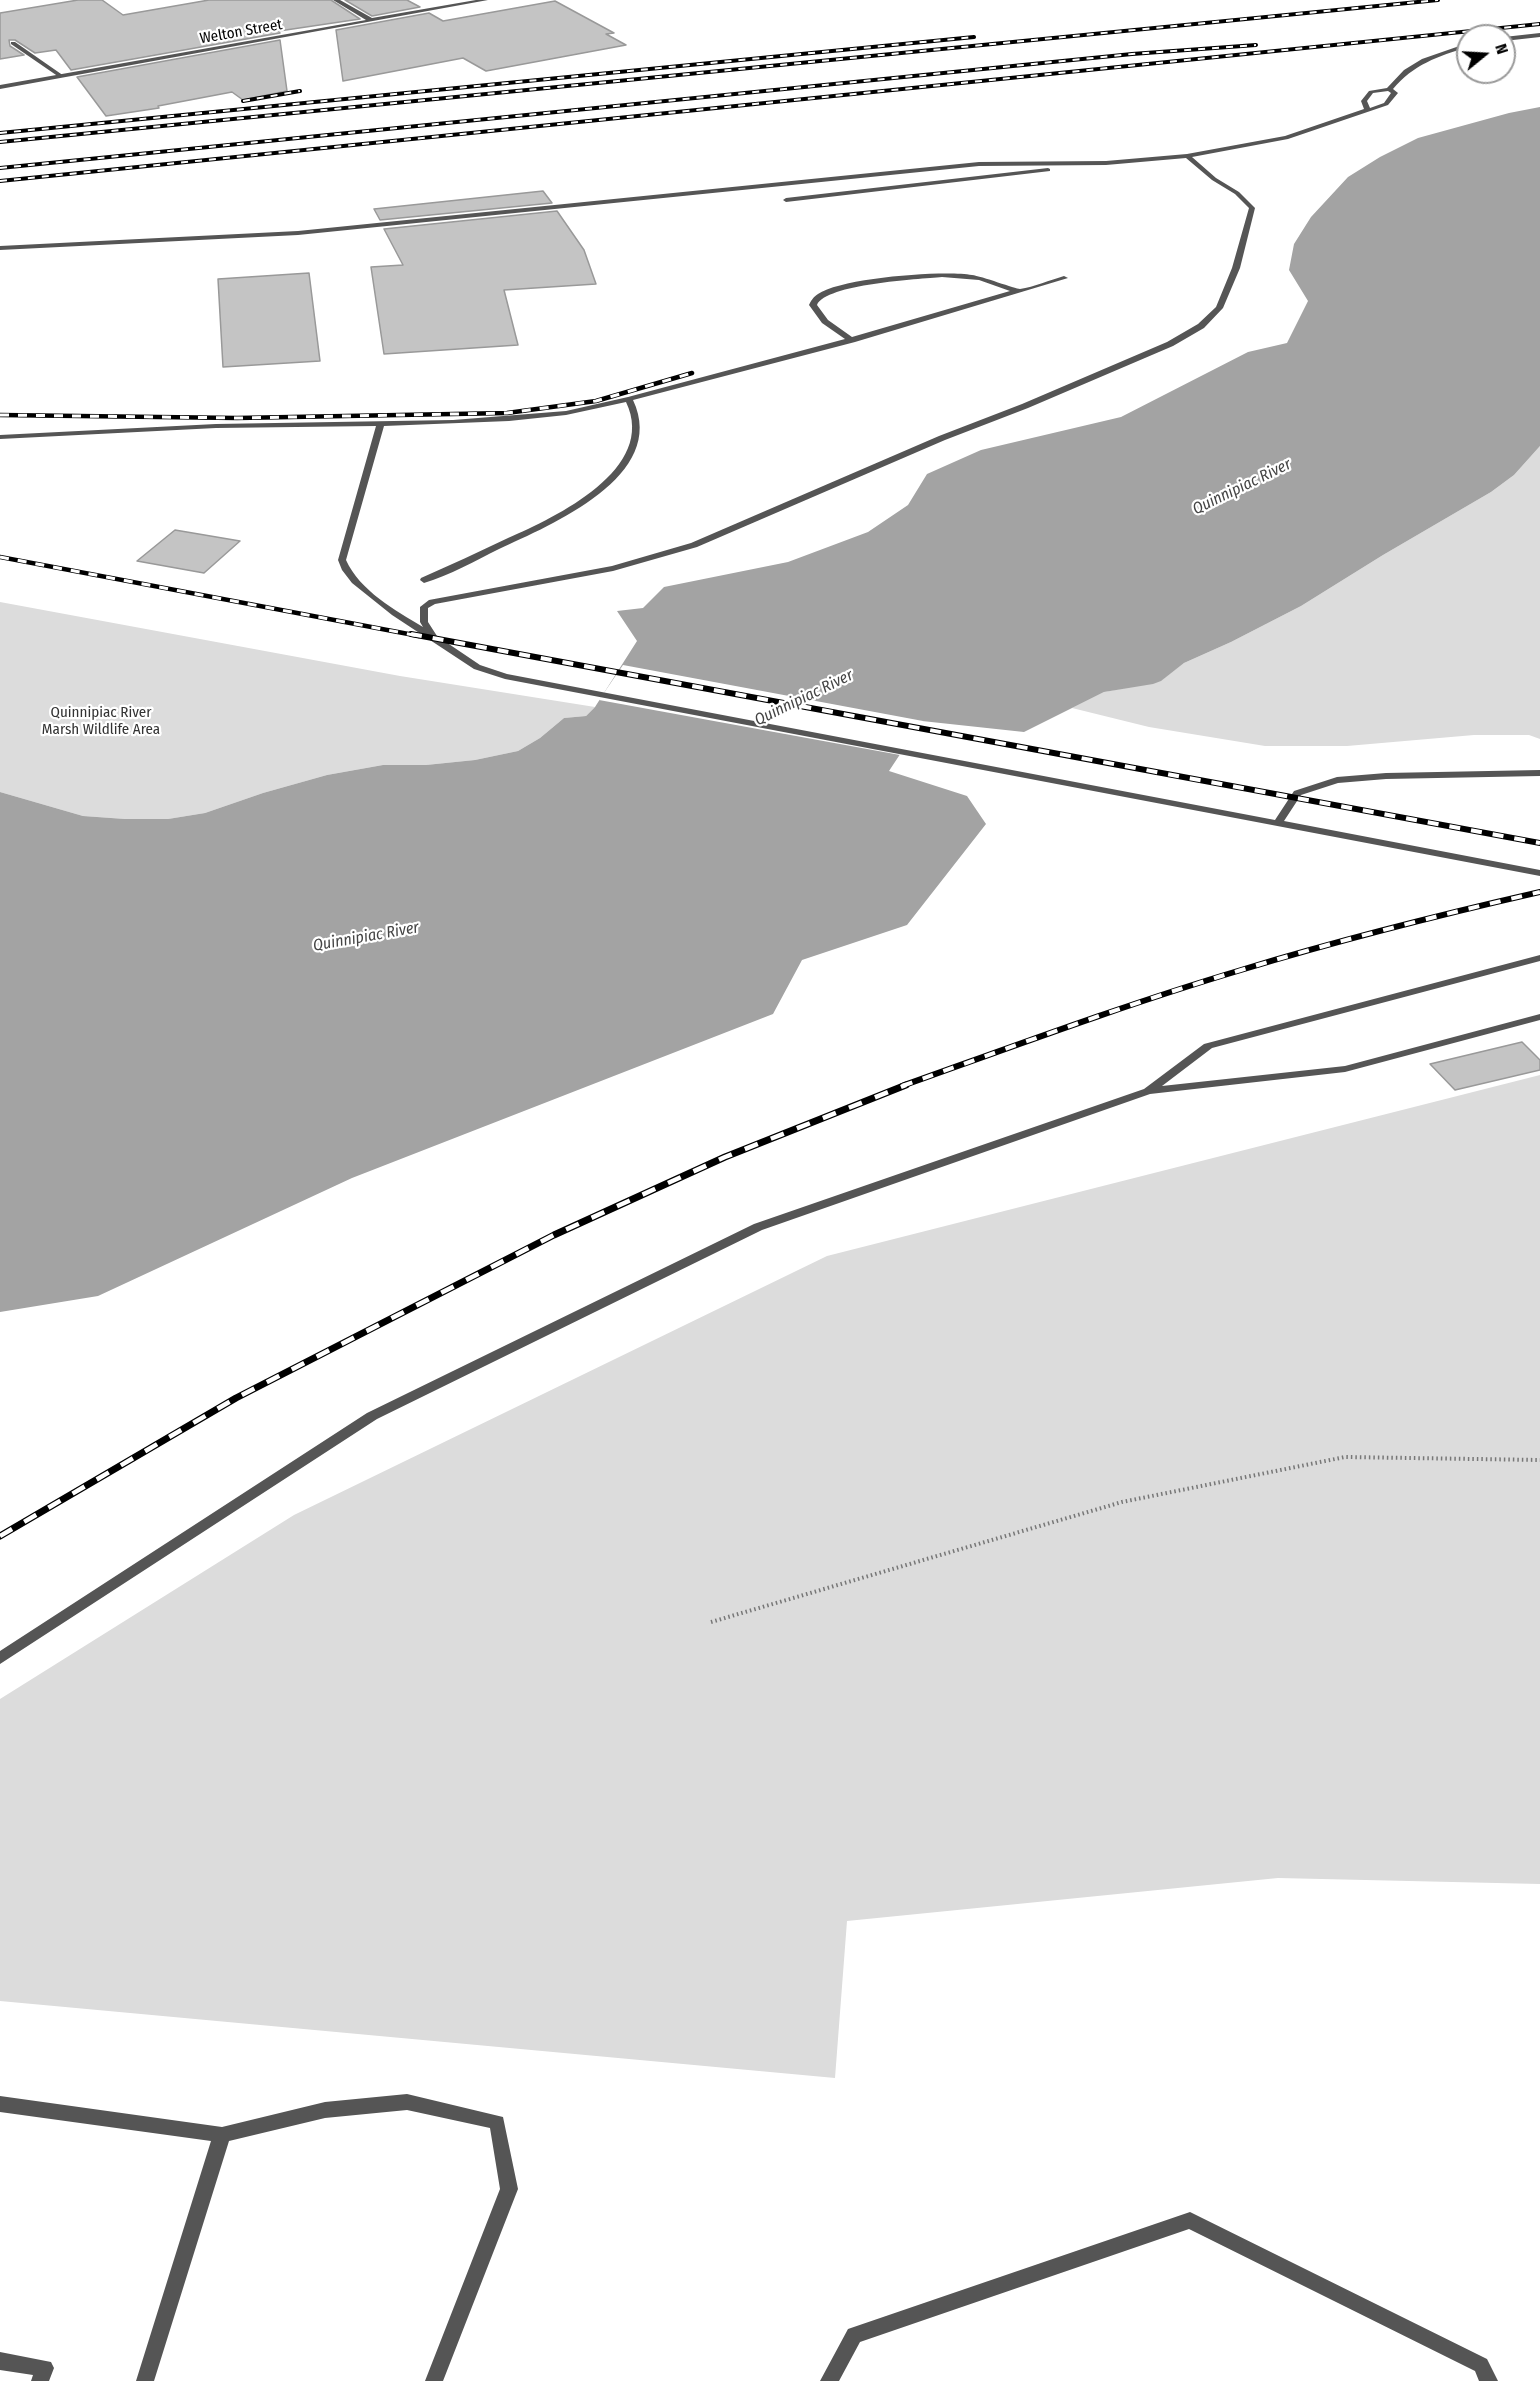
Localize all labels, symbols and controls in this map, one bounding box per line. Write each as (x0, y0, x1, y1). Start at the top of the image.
street label: Welton Street (198, 16, 284, 48)
north arrow (1456, 24, 1516, 84)
text: N (1491, 41, 1512, 56)
water label: Quinnipiac River (1190, 455, 1294, 519)
water label: Quinnipiac River (752, 666, 856, 730)
park label: Quinnipiac River Marsh Wildlife Area (42, 704, 160, 739)
water label: Quinnipiac River (312, 918, 420, 956)

